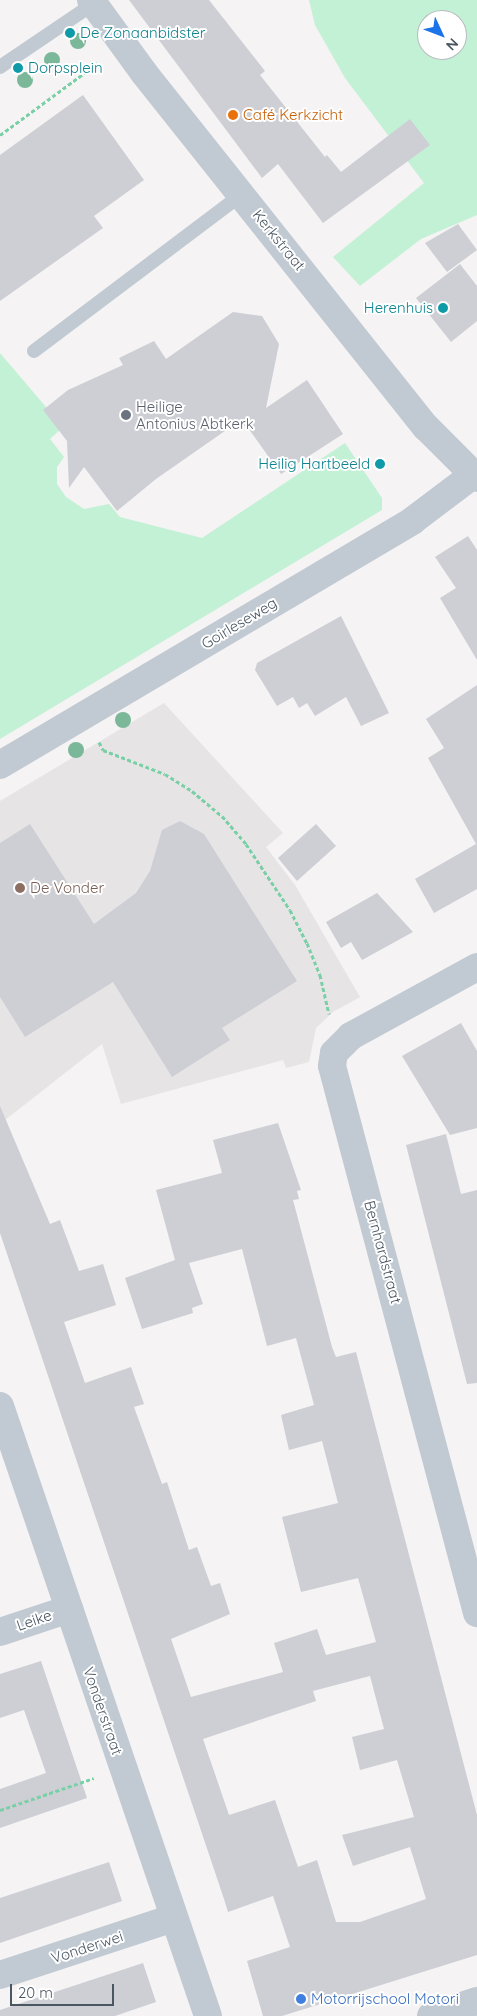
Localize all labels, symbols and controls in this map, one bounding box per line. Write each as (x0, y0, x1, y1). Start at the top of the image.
north arrow (417, 10, 467, 60)
place label: De Zonaanbidster (80, 24, 205, 42)
marker: De Zonaanbidster (64, 27, 76, 39)
text: N (442, 35, 462, 54)
place label: Dorpsplein (28, 59, 103, 77)
marker: Dorpsplein (12, 62, 24, 74)
place label: Café Kerkzicht (243, 106, 343, 124)
marker: Café Kerkzicht (227, 109, 239, 121)
street label: Kerkstraat (249, 206, 309, 274)
place label: Herenhuis (364, 299, 433, 317)
marker: Herenhuis (437, 302, 449, 314)
place label: Heilige Antonius Abtkerk (136, 397, 254, 432)
marker: Heilige Antonius Abtkerk (120, 409, 132, 421)
place label: Heilig Hartbeeld (258, 455, 370, 473)
marker: Heilig Hartbeeld (374, 458, 386, 470)
street label: Goirleseweg (198, 593, 280, 653)
place label: De Vonder (30, 879, 104, 897)
marker: De Vonder (14, 882, 26, 894)
street label: Bernhardstraat (361, 1199, 405, 1305)
street label: Leike (14, 1606, 54, 1634)
street label: Vonderstraat (80, 1665, 126, 1757)
street label: Vonderwei (49, 1927, 125, 1967)
scale bar (12, 1974, 116, 2006)
text: 20 m (18, 1983, 53, 2002)
place label: Motorrijschool Motori (311, 1990, 459, 2008)
marker: Motorrijschool Motori (295, 1993, 307, 2005)

